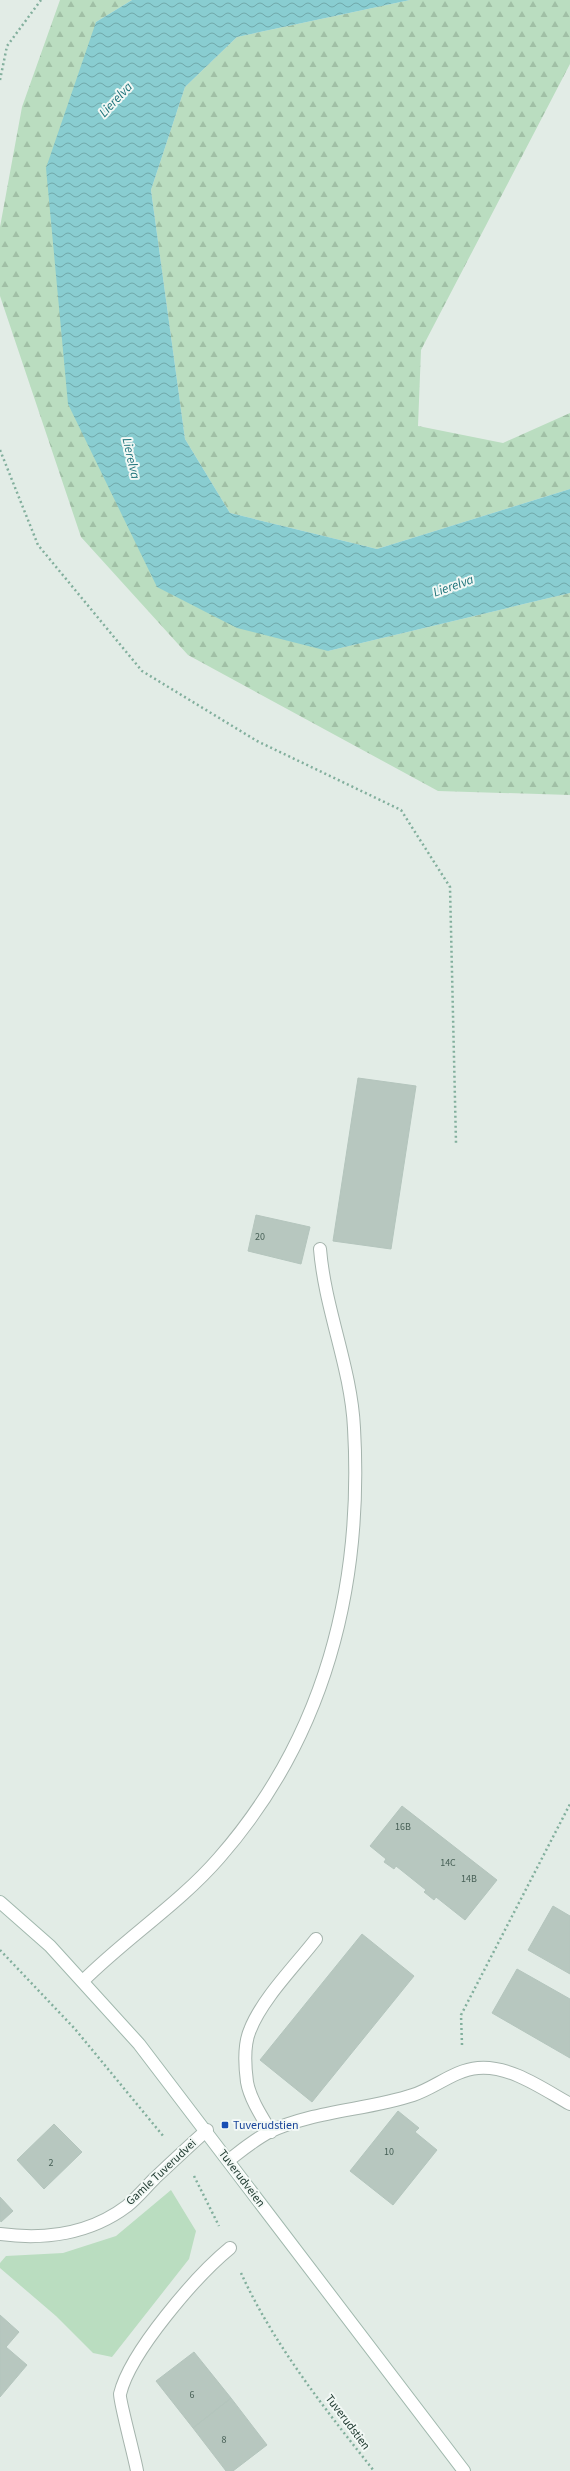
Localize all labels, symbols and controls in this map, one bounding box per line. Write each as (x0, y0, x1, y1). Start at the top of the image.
water label: Lierelva (95, 78, 137, 121)
water label: Lierelva (118, 436, 145, 481)
water label: Lierelva (431, 570, 476, 602)
house number: 20 (255, 1230, 265, 1244)
house number: 16B (395, 1820, 411, 1834)
house number: 14C (440, 1856, 456, 1870)
house number: 14B (461, 1872, 477, 1886)
place label: Tuverudstien (233, 2117, 299, 2134)
marker: Tuverudstien (220, 2120, 230, 2130)
street label: Gamle Tuverudvei (122, 2135, 200, 2209)
house number: 10 (384, 2145, 394, 2159)
street label: Tuverudveien (214, 2146, 269, 2211)
house number: 2 (49, 2156, 54, 2170)
house number: 6 (190, 2388, 195, 2402)
street label: Tuverudstien (321, 2391, 374, 2454)
house number: 8 (222, 2433, 227, 2447)

